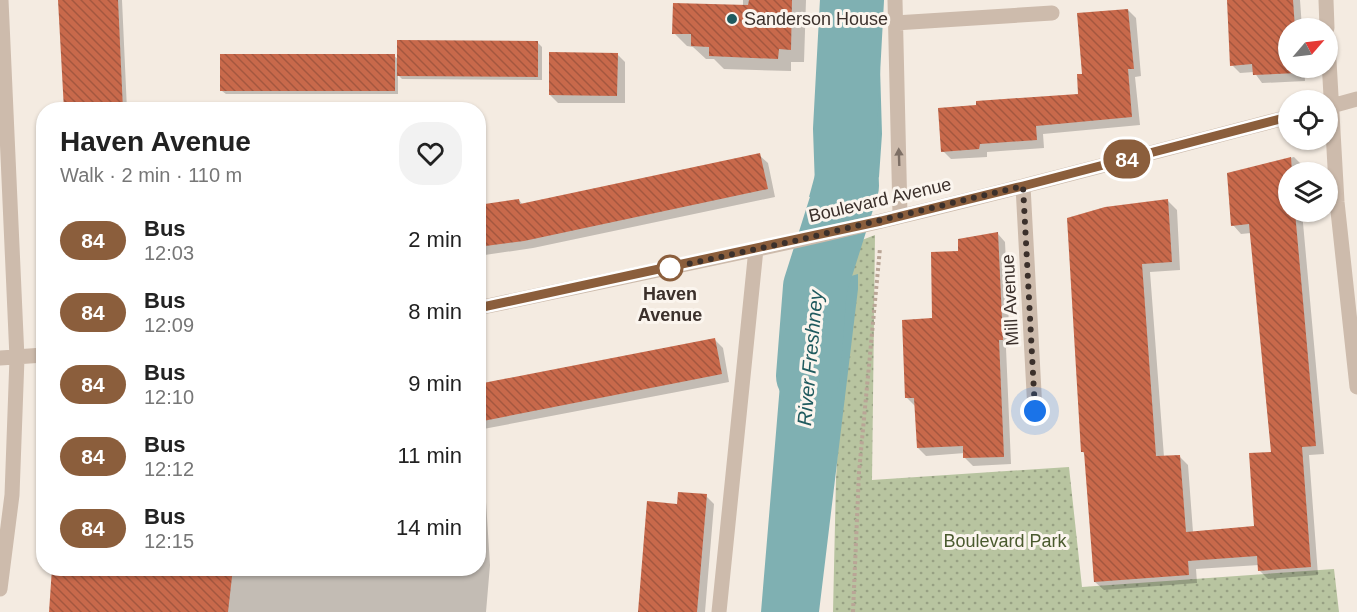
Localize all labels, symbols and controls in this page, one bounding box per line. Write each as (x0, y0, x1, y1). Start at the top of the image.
place label: Sanderson House (744, 9, 888, 29)
marker: Sanderson House (725, 12, 739, 26)
north arrow (1278, 18, 1338, 78)
map controls (1278, 18, 1338, 222)
button: locate (1278, 90, 1338, 150)
button: heart (399, 122, 462, 185)
text: Haven Avenue (60, 126, 251, 157)
line badge: 84 (1100, 140, 1154, 178)
one-way arrow (894, 147, 903, 166)
text: 84 (1115, 148, 1139, 171)
button: layers (1278, 162, 1338, 222)
text: Walk · 2 min · 110 m (60, 164, 242, 186)
street label: Boulevard Avenue (807, 174, 953, 226)
text: Bus (144, 216, 186, 241)
text: 2 min (408, 227, 462, 252)
text: 84 (81, 229, 105, 252)
text: 12:03 (144, 242, 194, 264)
street label: Mill Avenue (998, 254, 1022, 346)
marker: Haven Avenue (657, 255, 683, 281)
place label: Haven Avenue (638, 284, 702, 325)
text: Bus (144, 288, 186, 313)
water label: River Freshney (793, 289, 827, 427)
text: 8 min (408, 299, 462, 324)
text: 84 (81, 301, 105, 324)
text: 12:09 (144, 314, 194, 336)
text: Bus (144, 360, 186, 385)
text: 9 min (408, 371, 462, 396)
text: 84 (81, 373, 105, 396)
text: 12:10 (144, 386, 194, 408)
your location (1020, 396, 1050, 426)
text: Bus (144, 432, 186, 457)
text: 11 min (398, 443, 462, 468)
text: 84 (81, 445, 105, 468)
text: 12:12 (144, 458, 194, 480)
text: Bus (144, 504, 186, 529)
text: 14 min (396, 515, 462, 540)
text: 84 (81, 517, 105, 540)
text: 12:15 (144, 530, 194, 552)
park label: Boulevard Park (943, 531, 1068, 551)

